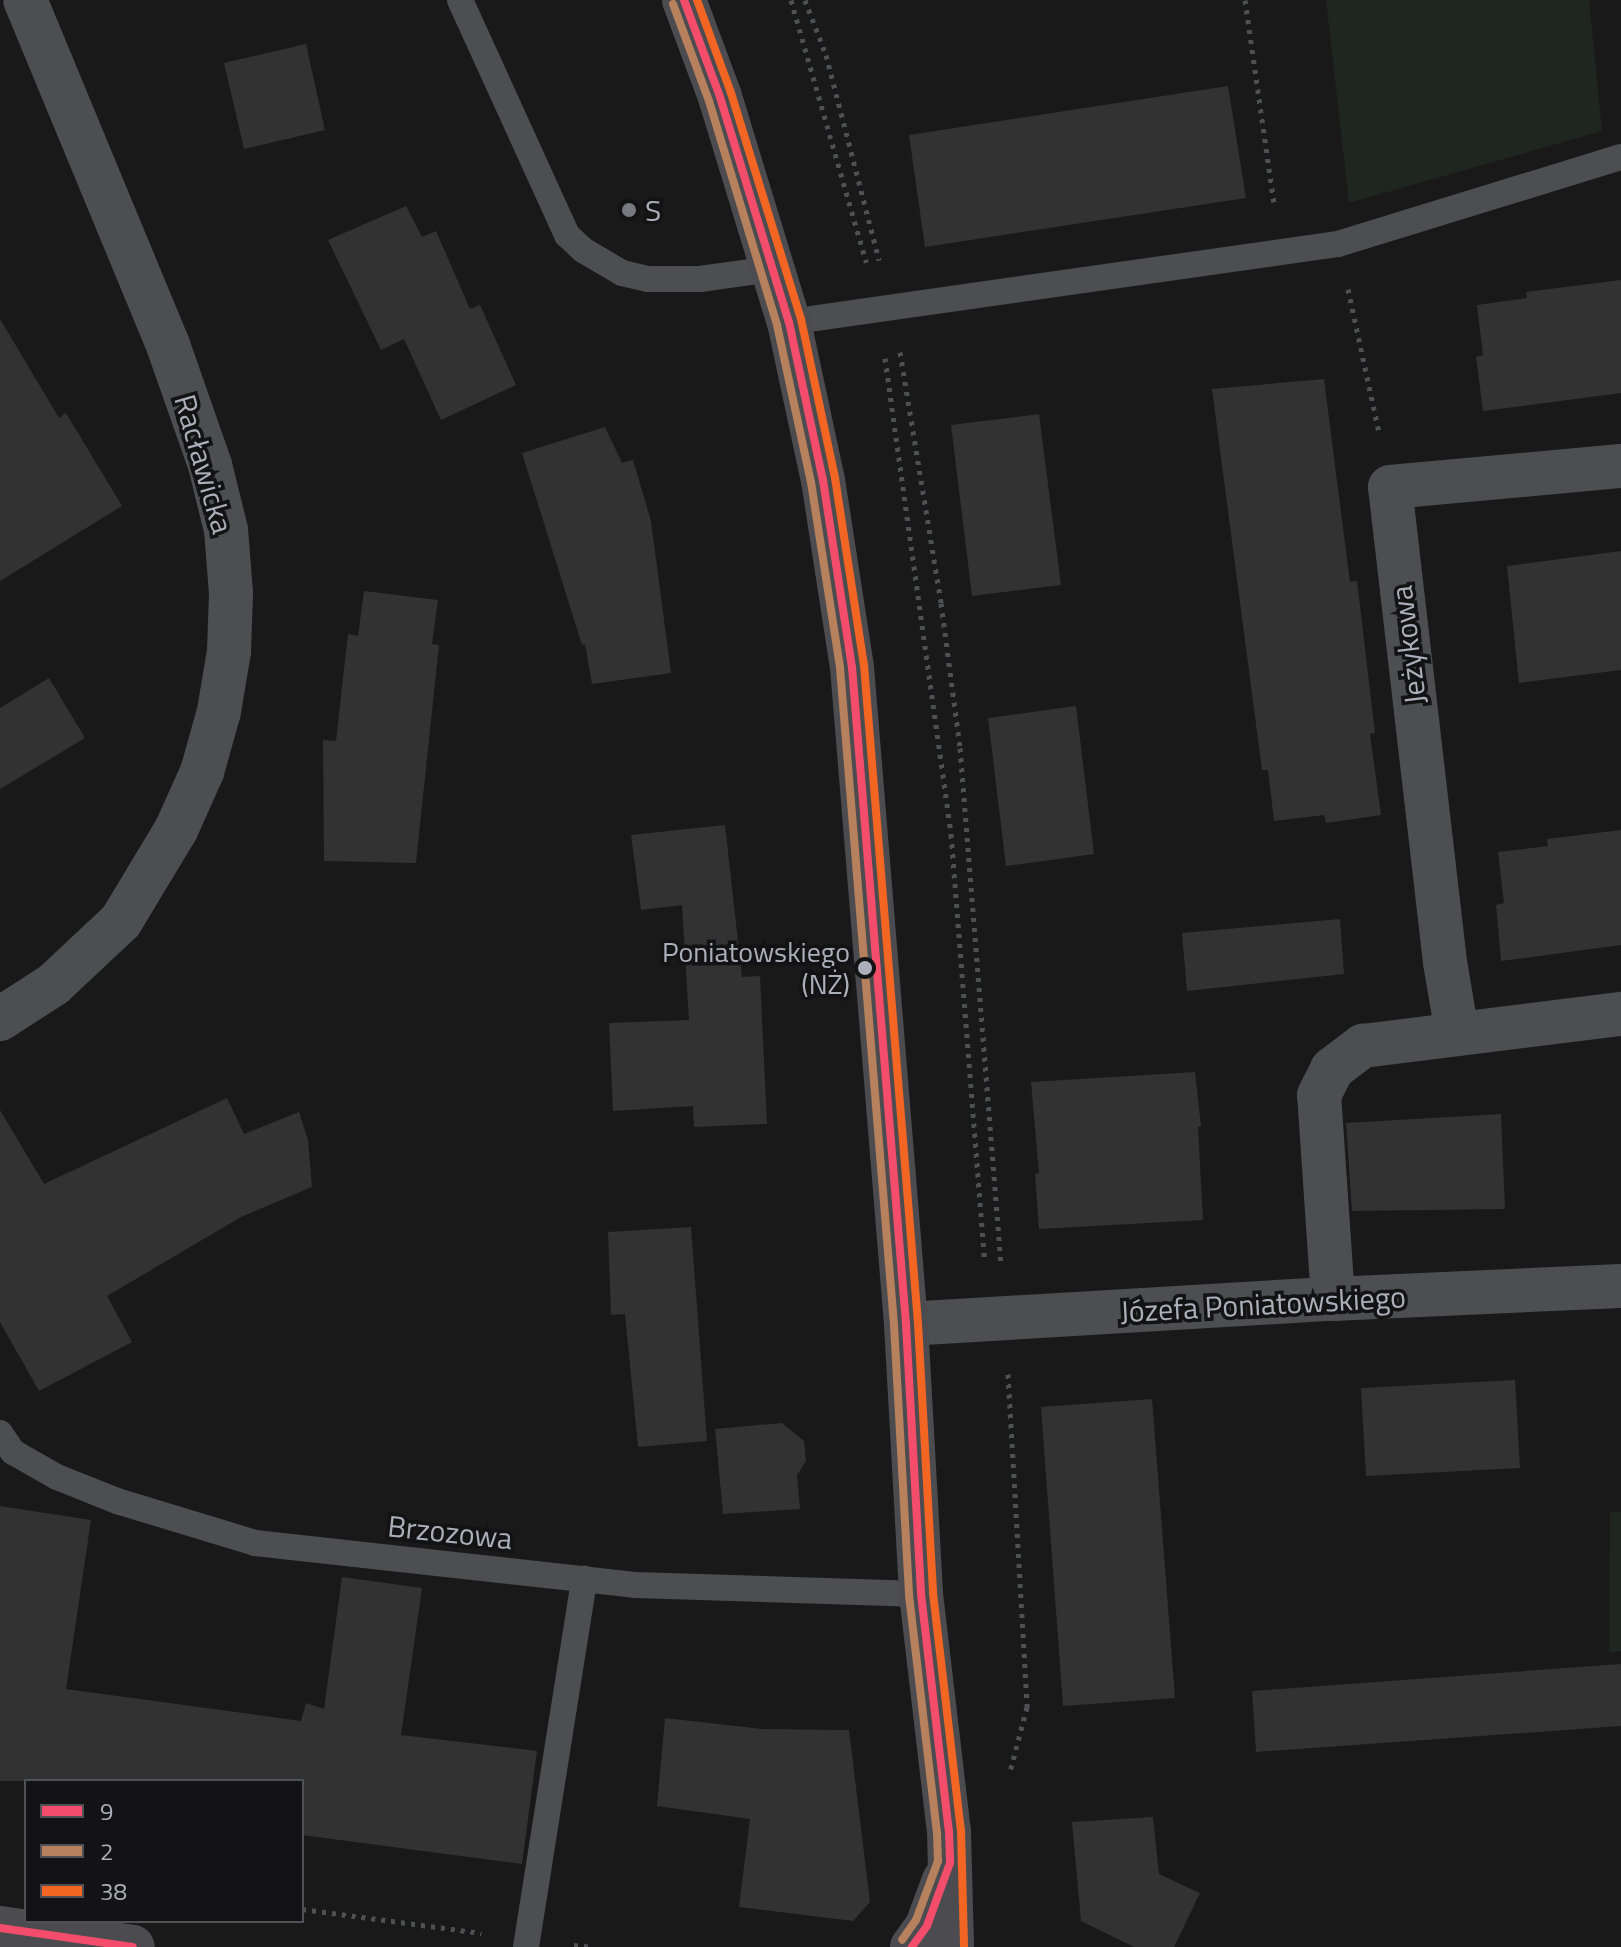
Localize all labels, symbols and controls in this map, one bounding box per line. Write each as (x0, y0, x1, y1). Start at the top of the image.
place label: S (645, 192, 661, 228)
marker: S (620, 201, 638, 219)
street label: Racławicka (167, 390, 241, 538)
street label: Jeżykowa (1383, 584, 1433, 706)
place label: Poniatowskiego (NŻ) (662, 935, 850, 1001)
marker: Poniatowskiego (NŻ) (857, 960, 873, 976)
street label: Józefa Poniatowskiego (1119, 1279, 1407, 1329)
street label: Brzozowa (386, 1508, 514, 1556)
legend (24, 1779, 304, 1923)
text: 9 (100, 1793, 113, 1829)
text: 2 (100, 1833, 113, 1869)
text: 38 (100, 1873, 127, 1909)

